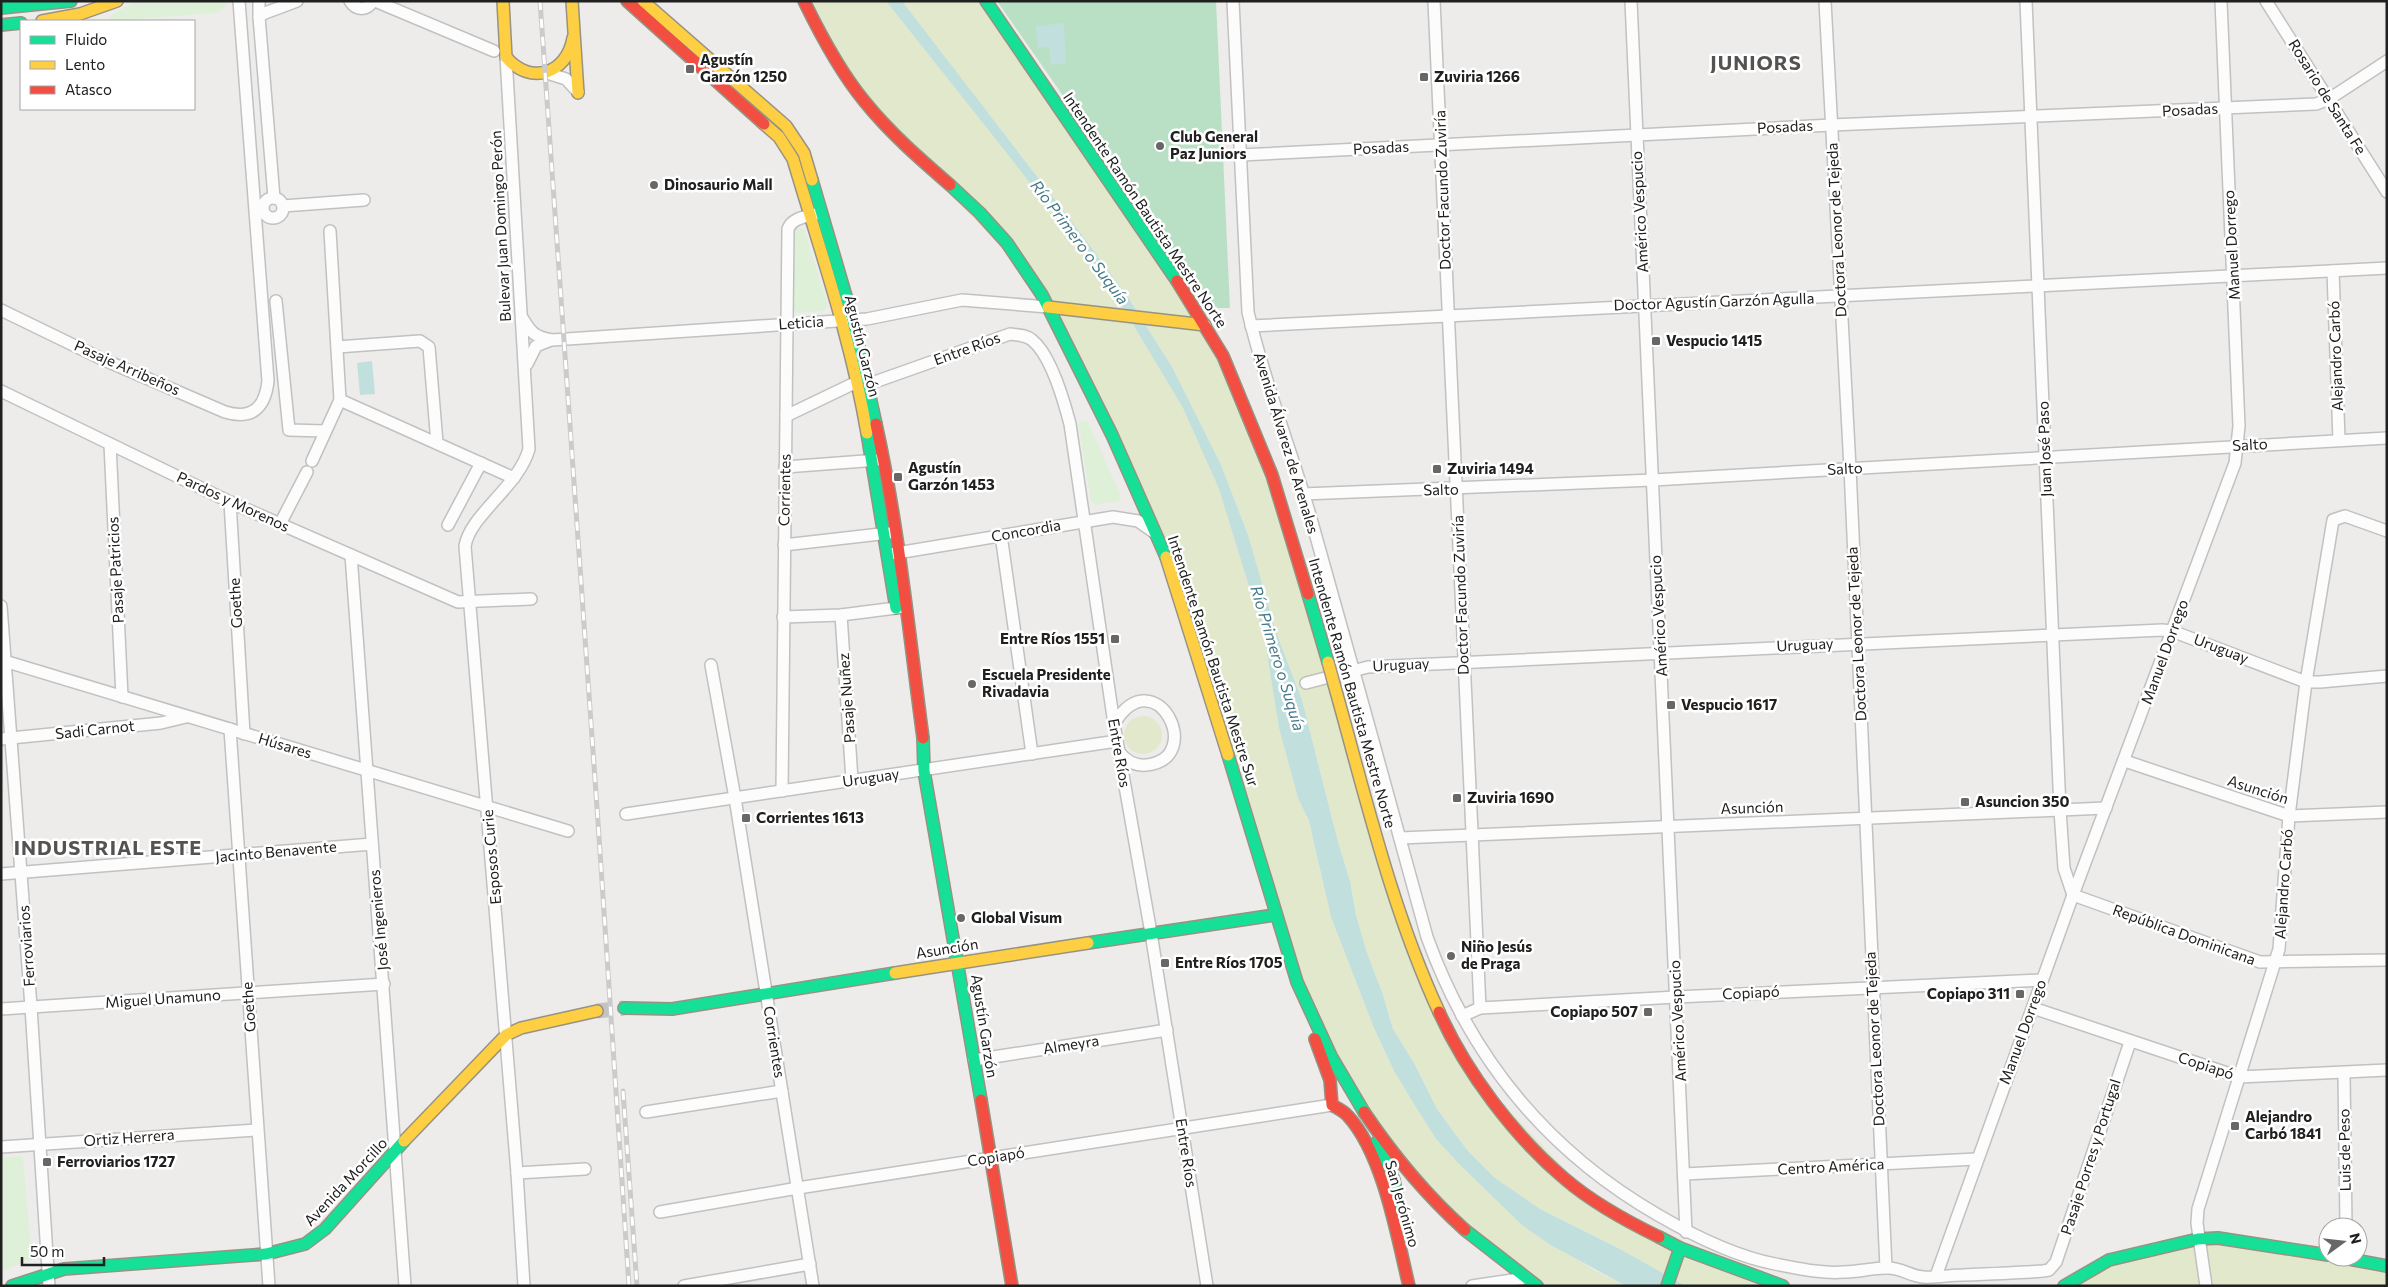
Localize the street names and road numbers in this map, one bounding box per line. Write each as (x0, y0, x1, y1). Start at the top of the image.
street label: Rosario de Santa Fe (2285, 36, 2371, 157)
street label: Intendente Ramón Bautista Mestre Norte (1060, 88, 1232, 331)
street label: Posadas (2162, 99, 2219, 119)
street label: Doctor Facundo Zuviría (1430, 110, 1454, 270)
street label: Posadas (1757, 116, 1814, 136)
street label: Bulevar Juan Domingo Perón (486, 130, 514, 322)
street label: Posadas (1353, 137, 1410, 157)
street label: Doctora Leonor de Tejeda (1822, 142, 1850, 318)
street label: Américo Vespucio (1627, 151, 1651, 273)
street label: Manuel Dorrego (2219, 190, 2243, 301)
street label: Doctor Agustín Garzón Agulla (1613, 289, 1815, 313)
street label: Agustín Garzón (842, 293, 884, 399)
street label: Alejandro Carbó (2324, 300, 2346, 412)
street label: Leticia (778, 311, 824, 333)
street label: Entre Ríos (931, 328, 1003, 368)
street label: Pasaje Arribeños (72, 336, 183, 399)
street label: Avenida Álvarez de Arenales (1251, 349, 1324, 536)
street label: Juan José Paso (2033, 401, 2055, 497)
street label: Salto (2232, 434, 2268, 454)
street label: Corrientes (774, 453, 794, 526)
street label: Salto (1827, 458, 1863, 478)
street label: Pardos y Morenos (174, 467, 293, 535)
street label: Salto (1423, 479, 1459, 499)
street label: Concordia (990, 515, 1062, 545)
street label: Doctor Facundo Zuviría (1448, 515, 1472, 675)
street label: Pasaje Patricios (103, 516, 127, 624)
street label: Intendente Ramón Bautista Mestre Sur (1165, 533, 1263, 789)
street label: Doctora Leonor de Tejeda (1842, 546, 1870, 722)
street label: Américo Vespucio (1646, 555, 1670, 677)
street label: Intendente Ramón Bautista Mestre Norte (1306, 556, 1400, 830)
street label: Goethe (225, 577, 245, 629)
street label: Manuel Dorrego (2137, 597, 2191, 707)
street label: Uruguay (2191, 629, 2252, 667)
street label: Uruguay (1776, 634, 1834, 654)
street label: Pasaje Nuñez (834, 652, 858, 744)
street label: Uruguay (1372, 654, 1430, 674)
street label: Sadi Carnot (54, 716, 135, 742)
street label: Entre Ríos (1105, 717, 1135, 789)
street label: Húsares (256, 728, 314, 762)
street label: Uruguay (841, 764, 901, 790)
street label: Asunción (2226, 771, 2291, 807)
street label: Asunción (1720, 797, 1784, 817)
street label: Esposos Curie (478, 809, 504, 905)
street label: Alejandro Carbó (2270, 828, 2296, 940)
street label: Jacinto Benavente (215, 837, 337, 865)
street label: José Ingenieros (365, 869, 391, 971)
street label: República Dominicana (2111, 900, 2258, 968)
street label: Ferroviarios (14, 905, 38, 987)
street label: Asunción (914, 934, 979, 962)
street label: Doctora Leonor de Tejeda (1860, 951, 1888, 1127)
street label: Américo Vespucio (1665, 960, 1689, 1082)
street label: Agustín Garzón (968, 973, 1002, 1079)
street label: Manuel Dorrego (1995, 977, 2049, 1087)
street label: Goethe (237, 981, 259, 1033)
street label: Copiapó (1722, 982, 1780, 1002)
street label: Miguel Unamuno (105, 985, 221, 1011)
street label: Corrientes (760, 1005, 790, 1079)
street label: Almeyra (1042, 1031, 1100, 1057)
street label: Copiapó (2176, 1048, 2237, 1083)
street label: Pasaje Porres y Portugal (2056, 1076, 2124, 1237)
street label: Luis de Peso (2334, 1108, 2354, 1192)
street label: Entre Ríos (1173, 1117, 1201, 1189)
street label: Ortiz Herrera (83, 1125, 175, 1149)
street label: Avenida Morcillo (300, 1134, 391, 1229)
street label: Copiapó (966, 1143, 1026, 1169)
street label: Centro América (1777, 1154, 1885, 1178)
street label: San Jerónimo (1382, 1158, 1424, 1249)

